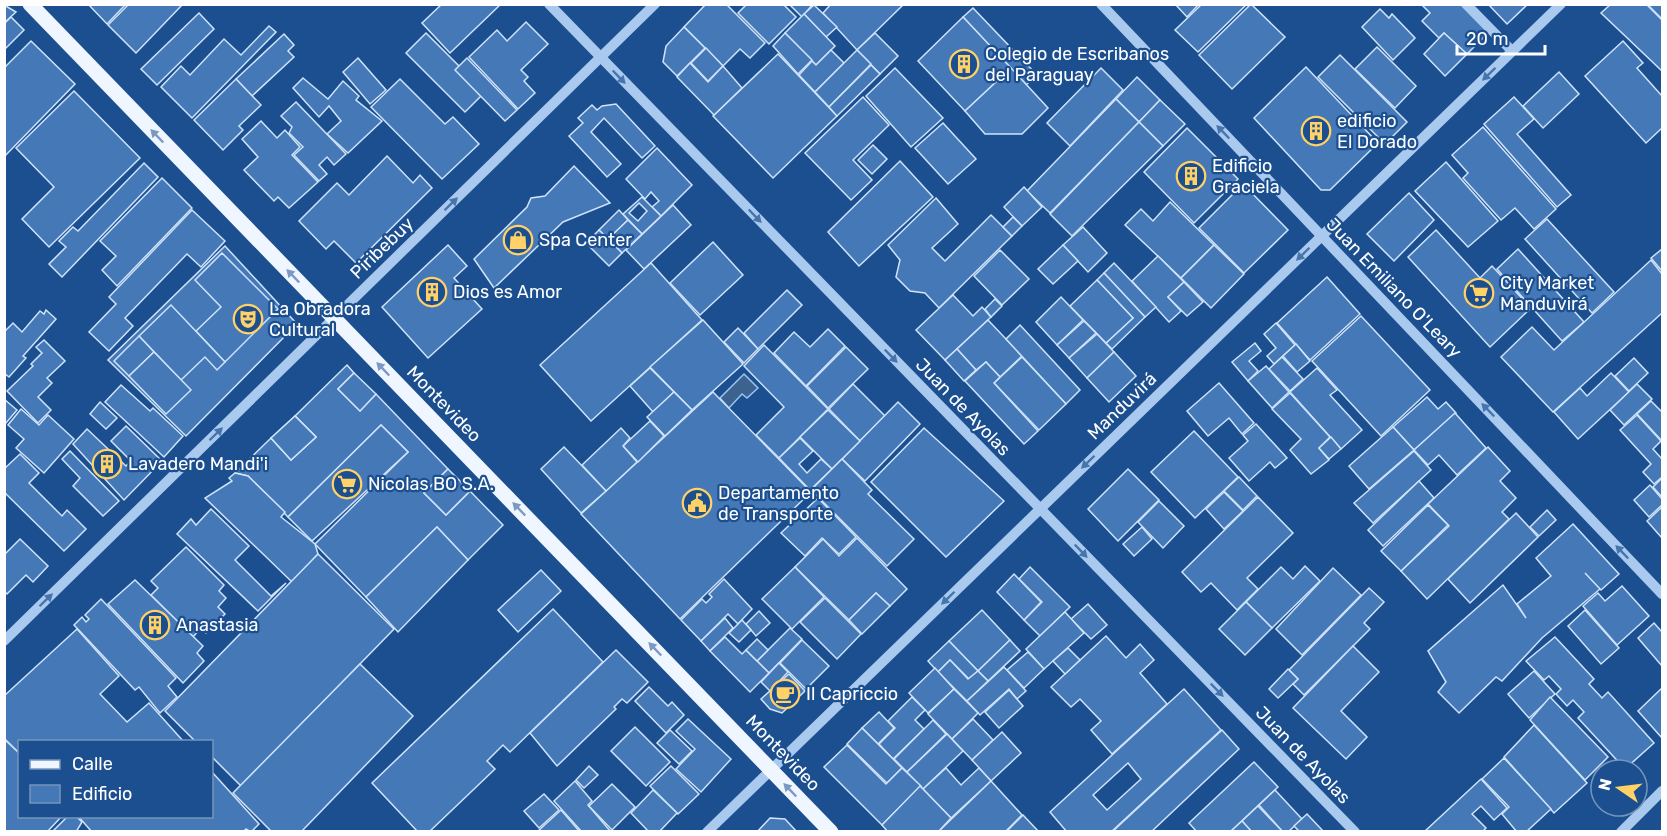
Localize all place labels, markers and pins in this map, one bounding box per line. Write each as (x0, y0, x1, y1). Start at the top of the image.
place label: Colegio de Escribanos del Paraguay (985, 43, 1169, 86)
building icon: Colegio de Escribanos del Paraguay (948, 48, 980, 80)
place label: edificio El Dorado (1337, 110, 1417, 153)
building icon: edificio El Dorado (1300, 115, 1332, 147)
place label: Edificio Graciela (1212, 155, 1280, 198)
building icon: Edificio Graciela (1175, 160, 1207, 192)
shop icon: Spa Center (502, 224, 534, 256)
place label: Spa Center (539, 229, 632, 251)
place label: City Market Manduvirá (1500, 272, 1594, 315)
building icon: Dios es Amor (416, 276, 448, 308)
supermarket icon: City Market Manduvirá (1463, 277, 1495, 309)
place label: Dios es Amor (453, 281, 562, 303)
place label: La Obradora Cultural (269, 298, 371, 341)
theatre icon: La Obradora Cultural (232, 303, 264, 335)
building icon: Lavadero Mandi'i (91, 448, 123, 480)
place label: Lavadero Mandi'i (128, 453, 268, 475)
supermarket icon: Nicolas BO S.A. (331, 468, 363, 500)
place label: Nicolas BO S.A. (368, 473, 494, 495)
place label: Departamento de Transporte (718, 482, 839, 525)
public building icon: Departamento de Transporte (681, 487, 713, 519)
building icon: Anastasia (139, 609, 171, 641)
place label: Anastasia (176, 614, 259, 636)
cafe icon: Il Capriccio (769, 678, 801, 710)
place label: Il Capriccio (806, 683, 898, 705)

